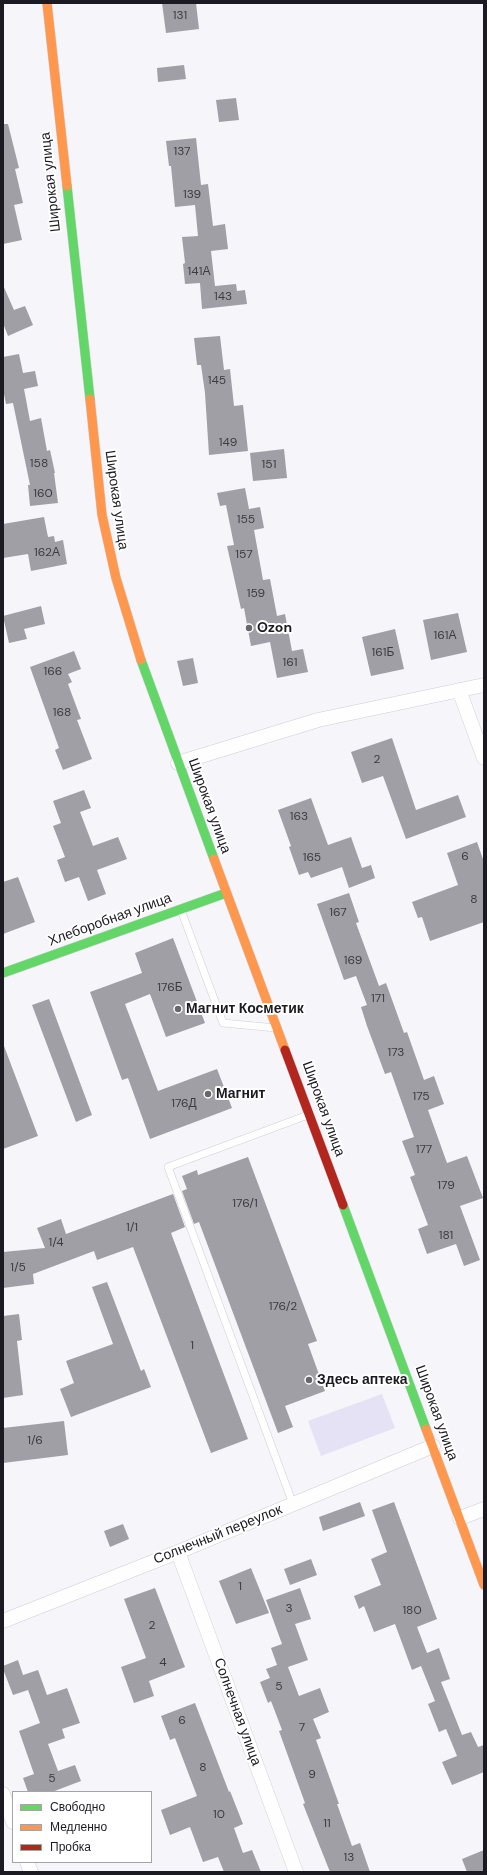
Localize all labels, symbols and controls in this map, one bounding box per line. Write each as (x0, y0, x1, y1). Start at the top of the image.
house number: 131 (173, 9, 187, 23)
street label: Широкая улица (37, 131, 65, 233)
house number: 137 (173, 145, 191, 159)
house number: 139 (183, 188, 201, 202)
house number: 141А (188, 265, 210, 279)
house number: 143 (214, 290, 232, 304)
house number: 145 (208, 374, 226, 388)
house number: 149 (219, 436, 237, 450)
street label: Широкая улица (101, 449, 131, 551)
house number: 158 (30, 457, 48, 471)
house number: 151 (262, 458, 276, 472)
house number: 160 (33, 487, 53, 501)
house number: 155 (237, 513, 255, 527)
house number: 162А (34, 546, 60, 560)
house number: 157 (235, 548, 253, 562)
house number: 159 (247, 587, 265, 601)
place label: Ozon (257, 620, 292, 636)
marker: Ozon (244, 623, 254, 633)
house number: 161А (433, 629, 457, 643)
house number: 161Б (372, 646, 394, 660)
house number: 161 (282, 656, 298, 670)
house number: 166 (44, 665, 62, 679)
house number: 168 (53, 706, 71, 720)
house number: 2 (374, 753, 380, 767)
street label: Широкая улица (184, 756, 234, 856)
house number: 163 (290, 810, 308, 824)
house number: 6 (461, 850, 469, 864)
house number: 165 (303, 851, 321, 865)
street label: Хлеборобная улица (46, 890, 174, 950)
house number: 8 (470, 893, 478, 907)
house number: 167 (329, 906, 347, 920)
house number: 169 (344, 954, 362, 968)
house number: 176Б (157, 981, 183, 995)
house number: 171 (371, 992, 385, 1006)
place label: Магнит Косметик (186, 1001, 304, 1017)
marker: Магнит Косметик (173, 1004, 183, 1014)
house number: 173 (388, 1046, 404, 1060)
street label: Широкая улица (298, 1059, 348, 1159)
place label: Магнит (216, 1086, 265, 1102)
marker: Магнит (203, 1089, 213, 1099)
house number: 175 (412, 1090, 430, 1104)
house number: 176Д (171, 1097, 197, 1111)
house number: 177 (416, 1143, 432, 1157)
house number: 179 (437, 1179, 455, 1193)
house number: 176/1 (232, 1197, 258, 1211)
house number: 1/1 (126, 1221, 138, 1235)
house number: 181 (439, 1229, 453, 1243)
house number: 1/4 (49, 1236, 63, 1250)
house number: 1/5 (10, 1261, 26, 1275)
house number: 176/2 (269, 1300, 297, 1314)
house number: 1 (190, 1339, 194, 1353)
street label: Широкая улица (411, 1363, 461, 1463)
place label: Здесь аптека (317, 1372, 408, 1388)
marker: Здесь аптека (304, 1375, 314, 1385)
house number: 1/6 (27, 1434, 43, 1448)
street label: Солнечный переулок (151, 1502, 285, 1568)
house number: 1 (238, 1580, 242, 1594)
house number: 3 (285, 1602, 293, 1616)
house number: 180 (402, 1604, 422, 1618)
house number: 2 (149, 1619, 155, 1633)
house number: 4 (159, 1656, 167, 1670)
street label: Солнечная улица (210, 1656, 264, 1768)
house number: 5 (275, 1680, 283, 1694)
house number: 6 (178, 1714, 186, 1728)
house number: 7 (299, 1721, 305, 1735)
house number: 8 (199, 1761, 207, 1775)
house number: 9 (308, 1768, 316, 1782)
house number: 5 (48, 1772, 56, 1786)
legend (12, 1791, 152, 1863)
text: Свободно (50, 1799, 105, 1815)
house number: 10 (213, 1808, 225, 1822)
house number: 11 (323, 1817, 331, 1831)
text: Медленно (50, 1819, 107, 1835)
text: Пробка (50, 1839, 91, 1855)
house number: 13 (344, 1851, 354, 1865)

